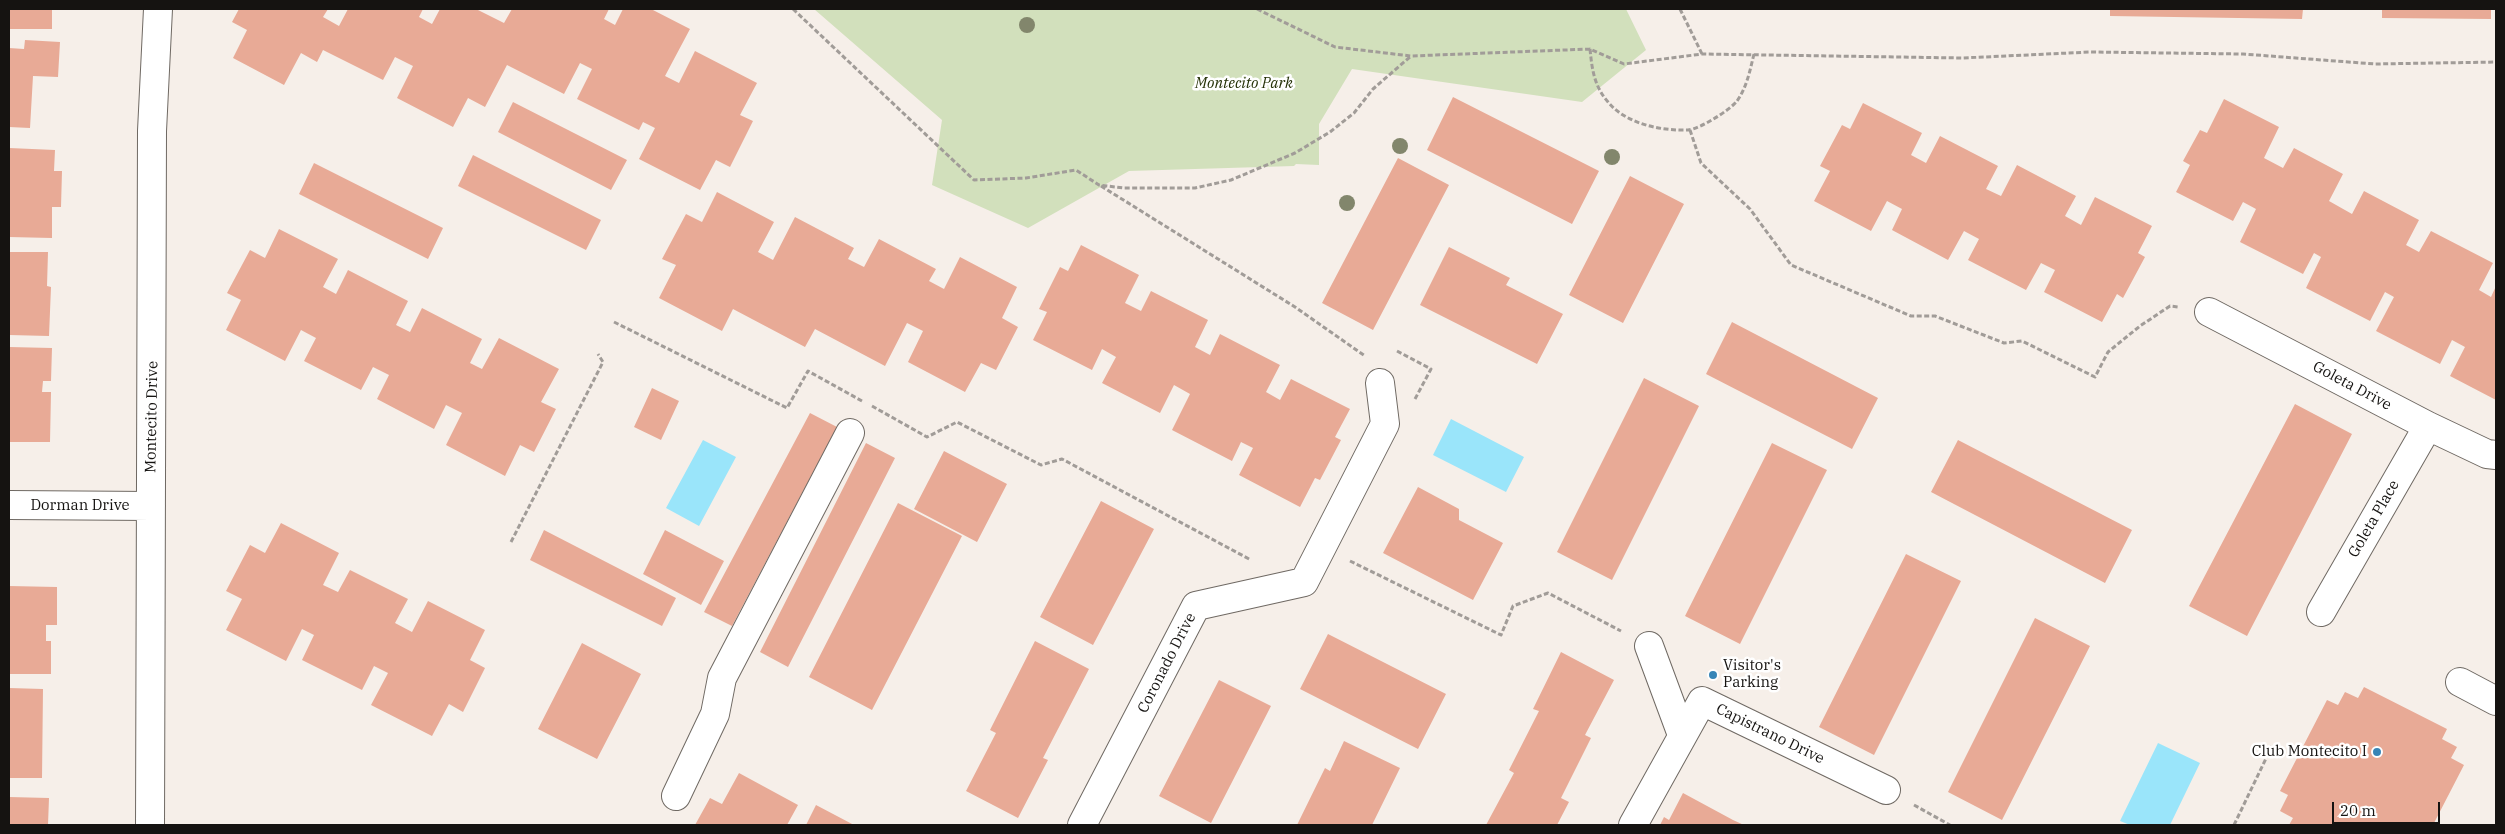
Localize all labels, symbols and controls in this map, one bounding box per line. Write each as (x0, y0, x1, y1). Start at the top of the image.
park label: Montecito Park (1195, 75, 1293, 93)
street label: Goleta Drive (2310, 358, 2394, 414)
street label: Montecito Drive (142, 361, 162, 473)
street label: Goleta Place (2345, 477, 2403, 561)
street label: Dorman Drive (30, 497, 130, 515)
street label: Coronado Drive (1134, 610, 1200, 716)
place label: Visitor's Parking (1723, 657, 1781, 692)
marker: Visitor's Parking (1707, 669, 1719, 681)
street label: Capistrano Drive (1713, 700, 1827, 768)
place label: Club Montecito I (2252, 743, 2367, 761)
marker: Club Montecito I (2371, 746, 2383, 758)
scale bar (2335, 792, 2442, 824)
text: 20 m (2340, 801, 2376, 820)

